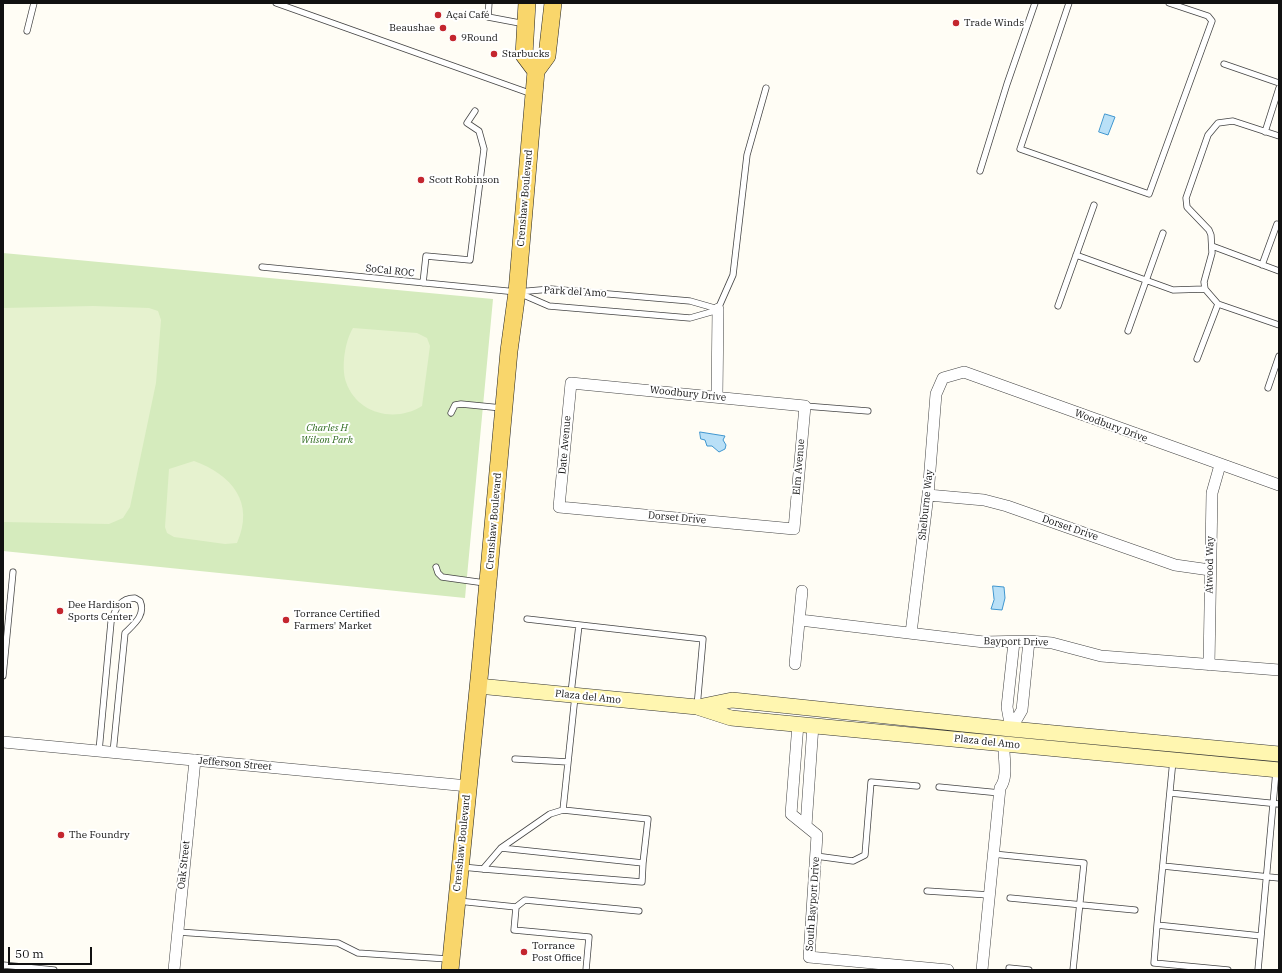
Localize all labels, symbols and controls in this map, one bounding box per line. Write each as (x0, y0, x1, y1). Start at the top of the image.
place label: Açaí Café (446, 9, 489, 21)
marker: Açaí Café (433, 10, 443, 20)
place label: Trade Winds (964, 17, 1024, 29)
marker: Trade Winds (951, 18, 961, 28)
place label: Beaushae (389, 22, 435, 34)
marker: Beaushae (438, 23, 448, 33)
place label: 9Round (461, 32, 498, 44)
marker: 9Round (448, 33, 458, 43)
place label: Starbucks (502, 48, 549, 60)
marker: Starbucks (489, 49, 499, 59)
street label: Crenshaw Boulevard (515, 149, 535, 247)
place label: Scott Robinson (429, 174, 499, 186)
marker: Scott Robinson (416, 175, 426, 185)
street label: SoCal ROC (365, 262, 415, 280)
street label: Park del Amo (543, 284, 607, 300)
street label: Woodbury Drive (649, 384, 727, 404)
street label: Woodbury Drive (1073, 407, 1149, 445)
street label: Date Avenue (556, 415, 574, 475)
park label: Charles H Wilson Park (301, 422, 353, 446)
street label: Elm Avenue (791, 438, 807, 496)
street label: Shelburne Way (916, 469, 936, 541)
street label: Crenshaw Boulevard (484, 472, 504, 570)
street label: Dorset Drive (647, 509, 707, 527)
street label: Dorset Drive (1040, 513, 1100, 543)
street label: Atwood Way (1203, 536, 1217, 594)
place label: Dee Hardison Sports Center (68, 599, 132, 622)
marker: Dee Hardison Sports Center (55, 606, 65, 616)
place label: Torrance Certified Farmers' Market (294, 608, 380, 632)
marker: Torrance Certified Farmers' Market (281, 615, 291, 625)
street label: Bayport Drive (983, 635, 1049, 649)
street label: Plaza del Amo (554, 688, 622, 706)
street label: Plaza del Amo (953, 733, 1021, 751)
street label: Jefferson Street (198, 755, 272, 773)
street label: Crenshaw Boulevard (451, 794, 473, 892)
place label: The Foundry (69, 829, 130, 841)
marker: The Foundry (56, 830, 66, 840)
street label: Oak Street (175, 840, 193, 890)
street label: South Bayport Drive (804, 856, 822, 952)
scale bar (10, 939, 94, 965)
place label: Torrance Post Office (532, 940, 582, 964)
text: 50 m (15, 946, 44, 961)
marker: Torrance Post Office (519, 947, 529, 957)

